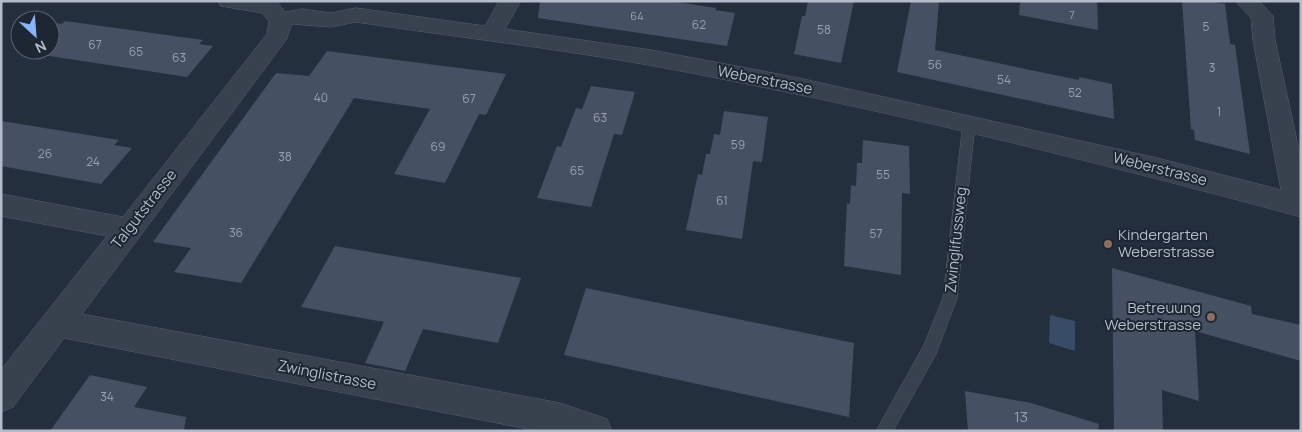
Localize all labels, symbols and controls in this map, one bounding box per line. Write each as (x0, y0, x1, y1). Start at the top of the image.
house number: 7 (1069, 7, 1075, 22)
house number: 64 (630, 8, 644, 23)
north arrow (10, 10, 60, 60)
house number: 62 (692, 16, 706, 33)
house number: 5 (1203, 18, 1210, 35)
house number: 58 (817, 21, 831, 38)
text: N (32, 36, 50, 58)
house number: 67 (88, 36, 102, 53)
house number: 65 (129, 43, 143, 60)
house number: 63 (172, 49, 186, 66)
house number: 56 (928, 56, 942, 73)
house number: 3 (1209, 59, 1215, 76)
street label: Weberstrasse (716, 60, 815, 99)
house number: 54 (997, 71, 1011, 88)
house number: 52 (1068, 84, 1082, 101)
house number: 40 (314, 89, 328, 106)
house number: 67 (462, 90, 476, 107)
house number: 1 (1217, 103, 1221, 120)
house number: 63 (593, 109, 607, 126)
house number: 59 (731, 136, 745, 153)
house number: 69 (431, 138, 445, 155)
house number: 26 (38, 145, 52, 162)
street label: Weberstrasse (1111, 147, 1210, 190)
house number: 38 (278, 148, 292, 165)
house number: 24 (86, 153, 100, 170)
house number: 65 (570, 162, 584, 179)
street label: Talgutstrasse (106, 164, 181, 253)
house number: 55 (876, 166, 890, 183)
street label: Zwinglifussweg (939, 186, 972, 294)
house number: 61 (716, 192, 728, 209)
house number: 36 (229, 224, 243, 241)
place label: Kindergarten Weberstrasse (1118, 224, 1215, 262)
house number: 57 (870, 225, 882, 242)
marker: Kindergarten Weberstrasse (1102, 238, 1114, 250)
place label: Betreuung Weberstrasse (1105, 297, 1201, 335)
marker: Betreuung Weberstrasse (1205, 311, 1217, 323)
street label: Zwinglistrasse (276, 355, 378, 394)
house number: 34 (100, 388, 114, 405)
house number: 13 (1014, 406, 1028, 427)

